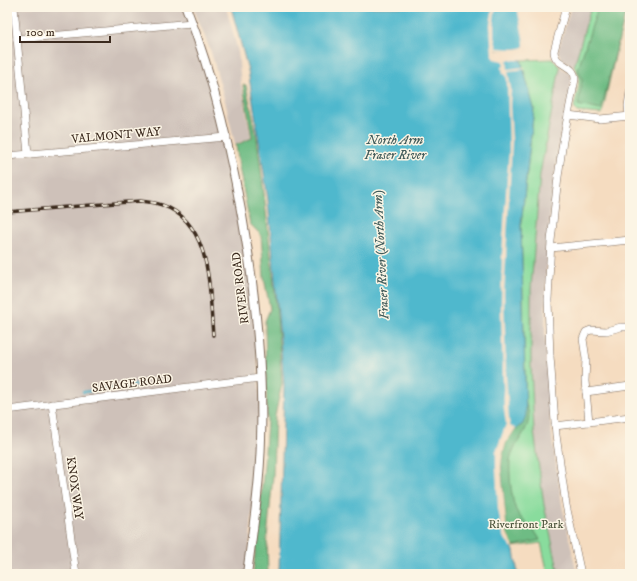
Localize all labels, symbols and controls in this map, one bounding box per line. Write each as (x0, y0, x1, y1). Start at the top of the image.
scale bar (20, 18, 110, 44)
text: 100 m (26, 25, 55, 40)
street label: VALMONT WAY (70, 124, 162, 147)
water label: North Arm Fraser River (364, 132, 427, 163)
water label: Fraser River (North Arm) (370, 189, 392, 320)
street label: RIVER ROAD (229, 251, 252, 325)
street label: SAVAGE ROAD (91, 371, 173, 396)
street label: KNOX WAY (63, 456, 86, 521)
park label: Riverfront Park (489, 517, 564, 532)

